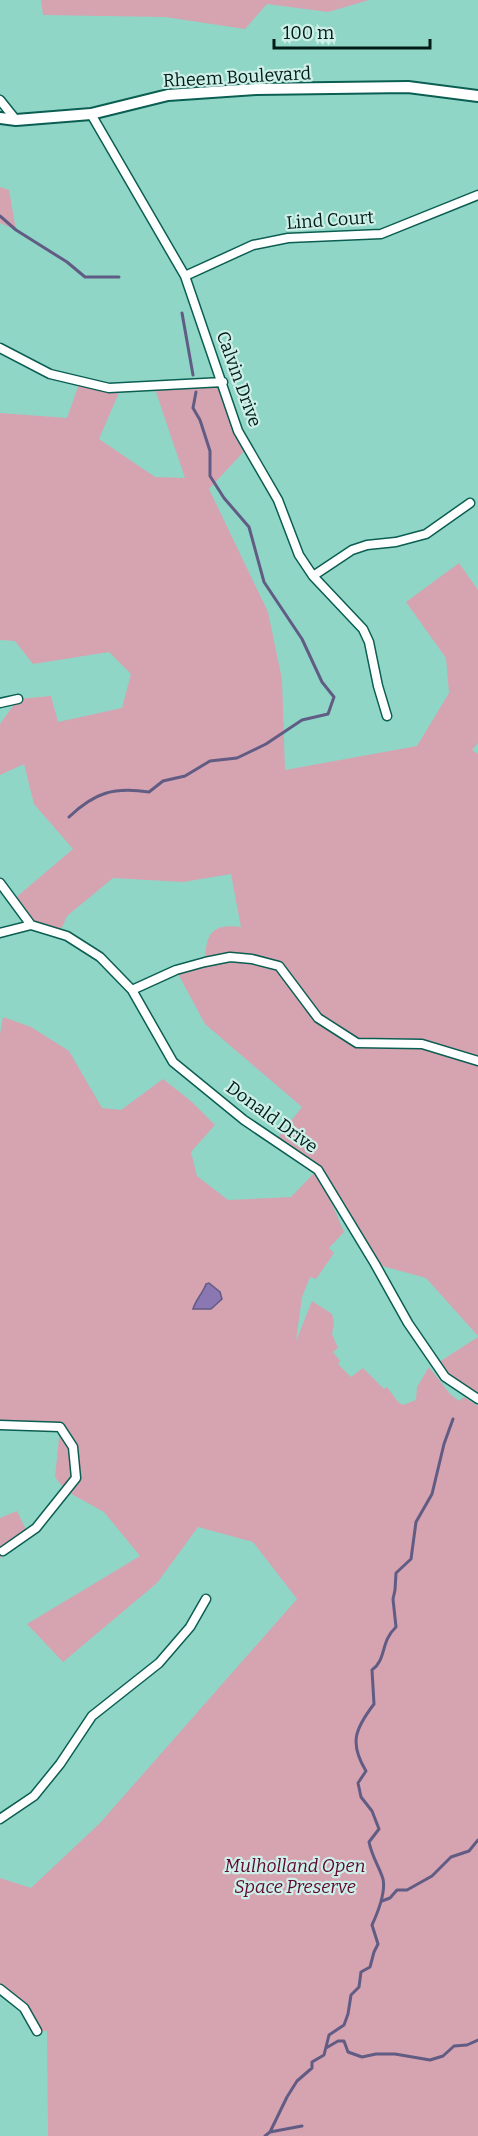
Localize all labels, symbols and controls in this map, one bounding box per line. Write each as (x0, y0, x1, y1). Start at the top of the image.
scale bar (274, 12, 430, 50)
text: 100 m (283, 22, 334, 44)
street label: Rheem Boulevard (162, 62, 312, 92)
street label: Lind Court (285, 206, 375, 234)
street label: Calvin Drive (212, 328, 266, 430)
street label: Donald Drive (222, 1076, 322, 1158)
park label: Mulholland Open Space Preserve (225, 1855, 366, 1898)

